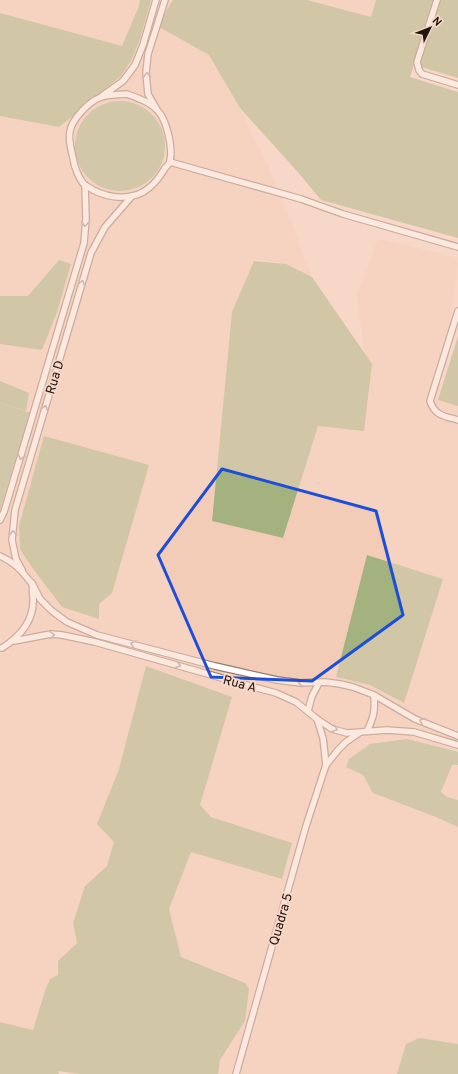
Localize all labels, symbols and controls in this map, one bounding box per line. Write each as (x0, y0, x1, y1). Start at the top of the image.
north arrow (410, 8, 450, 48)
text: N (429, 14, 444, 30)
one-way arrow (143, 72, 151, 78)
one-way arrow (81, 221, 90, 227)
one-way arrow (77, 280, 86, 287)
street label: Rua D (43, 359, 69, 396)
one-way arrow (40, 405, 49, 412)
one-way arrow (17, 453, 26, 460)
one-way arrow (8, 530, 17, 536)
one-way arrow (49, 630, 55, 639)
one-way arrow (130, 640, 137, 649)
one-way arrow (175, 661, 181, 669)
street label: Rua A (221, 673, 258, 697)
one-way arrow (298, 678, 304, 687)
one-way arrow (418, 718, 426, 726)
one-way arrow (332, 724, 339, 733)
street label: Quadra 5 (267, 891, 297, 948)

